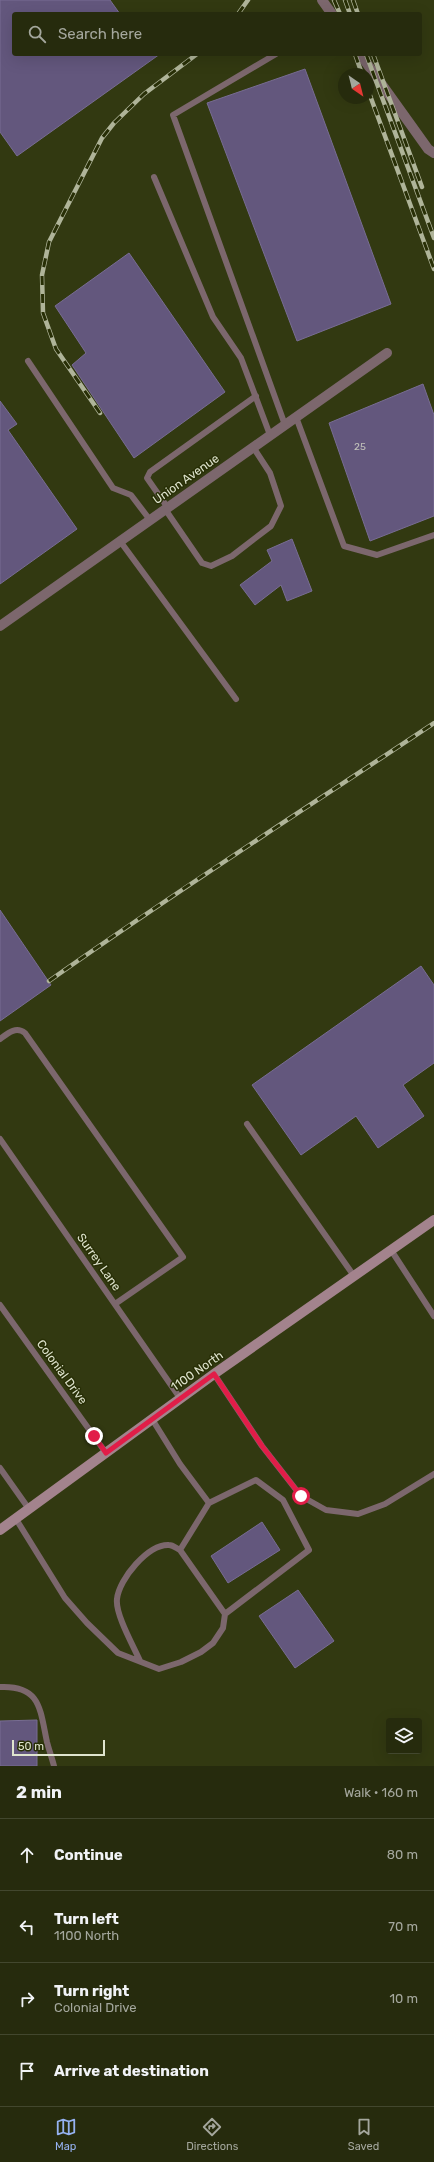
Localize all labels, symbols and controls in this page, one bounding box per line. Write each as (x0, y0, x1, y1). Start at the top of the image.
search box (12, 12, 422, 56)
icon: search (26, 23, 48, 45)
text: Search here (58, 25, 142, 43)
north arrow (338, 68, 374, 104)
house number: 25 (354, 441, 366, 453)
street label: Union Avenue (150, 451, 222, 507)
street label: Surrey Lane (74, 1231, 124, 1294)
street label: Colonial Drive (34, 1337, 90, 1407)
street label: 1100 North (168, 1348, 226, 1394)
route end (85, 1427, 103, 1445)
route start (292, 1487, 310, 1505)
map controls (386, 1718, 422, 1754)
button: layers (386, 1718, 422, 1754)
scale bar (12, 1738, 105, 1757)
text: 50 m (18, 1740, 44, 1753)
text: 2 min (16, 1782, 62, 1802)
text: Walk · 160 m (344, 1785, 418, 1800)
icon: ahead (16, 1844, 38, 1866)
text: Continue (54, 1846, 123, 1864)
text: 80 m (387, 1847, 418, 1862)
text: Turn left (54, 1910, 119, 1928)
icon: left (16, 1916, 38, 1938)
text: 70 m (388, 1919, 418, 1934)
text: 1100 North (54, 1928, 119, 1943)
text: Turn right (54, 1982, 129, 2000)
icon: right (16, 1988, 38, 2010)
text: 10 m (389, 1991, 418, 2006)
text: Colonial Drive (54, 2000, 137, 2015)
icon: arrive (16, 2060, 38, 2082)
text: Arrive at destination (54, 2062, 209, 2080)
tab: Map (55, 2116, 77, 2153)
tab: Directions (186, 2116, 238, 2153)
tab: Saved (348, 2116, 379, 2153)

